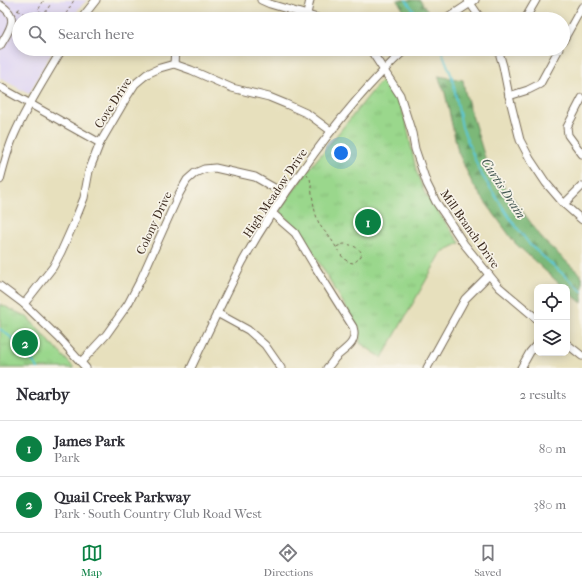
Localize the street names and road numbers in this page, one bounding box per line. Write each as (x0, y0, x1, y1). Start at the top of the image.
street label: Cove Drive (91, 75, 135, 131)
street label: High Meadow Drive (240, 146, 310, 240)
street label: Mill Branch Drive (438, 187, 502, 271)
street label: Colony Drive (133, 189, 175, 257)

